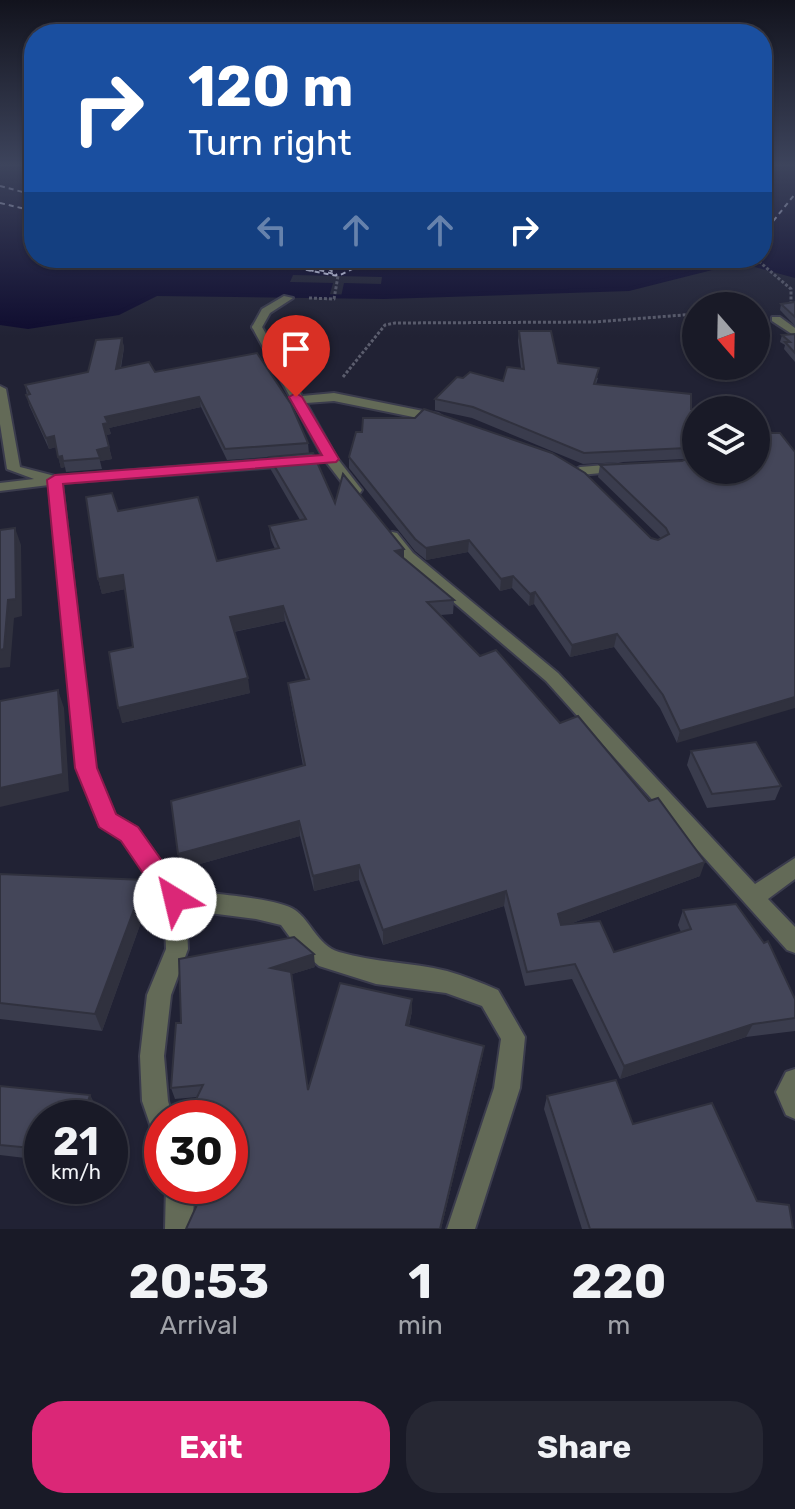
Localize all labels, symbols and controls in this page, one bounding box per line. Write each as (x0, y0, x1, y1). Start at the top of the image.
text: 120 m (188, 54, 354, 120)
icon: right (56, 56, 160, 160)
text: Turn right (188, 121, 352, 164)
icon: left (250, 208, 294, 252)
icon: ahead (334, 208, 378, 252)
icon: ahead (418, 208, 462, 252)
icon: right (502, 208, 546, 252)
north arrow (682, 292, 770, 380)
map controls (682, 292, 770, 484)
pin (262, 315, 330, 397)
icon: arrive (274, 327, 318, 371)
button: layers (682, 396, 770, 484)
position arrow (133, 857, 217, 941)
speed limit sign: 30 (144, 1100, 248, 1204)
text: 21 (53, 1118, 99, 1165)
text: km/h (51, 1160, 101, 1184)
text: 20:53 (129, 1253, 269, 1310)
text: 1 (408, 1253, 432, 1310)
text: 220 (571, 1253, 666, 1310)
text: Arrival (160, 1310, 238, 1341)
text: min (398, 1310, 443, 1341)
text: m (607, 1310, 630, 1341)
button: Exit (32, 1401, 390, 1493)
button: Share (406, 1401, 763, 1493)

